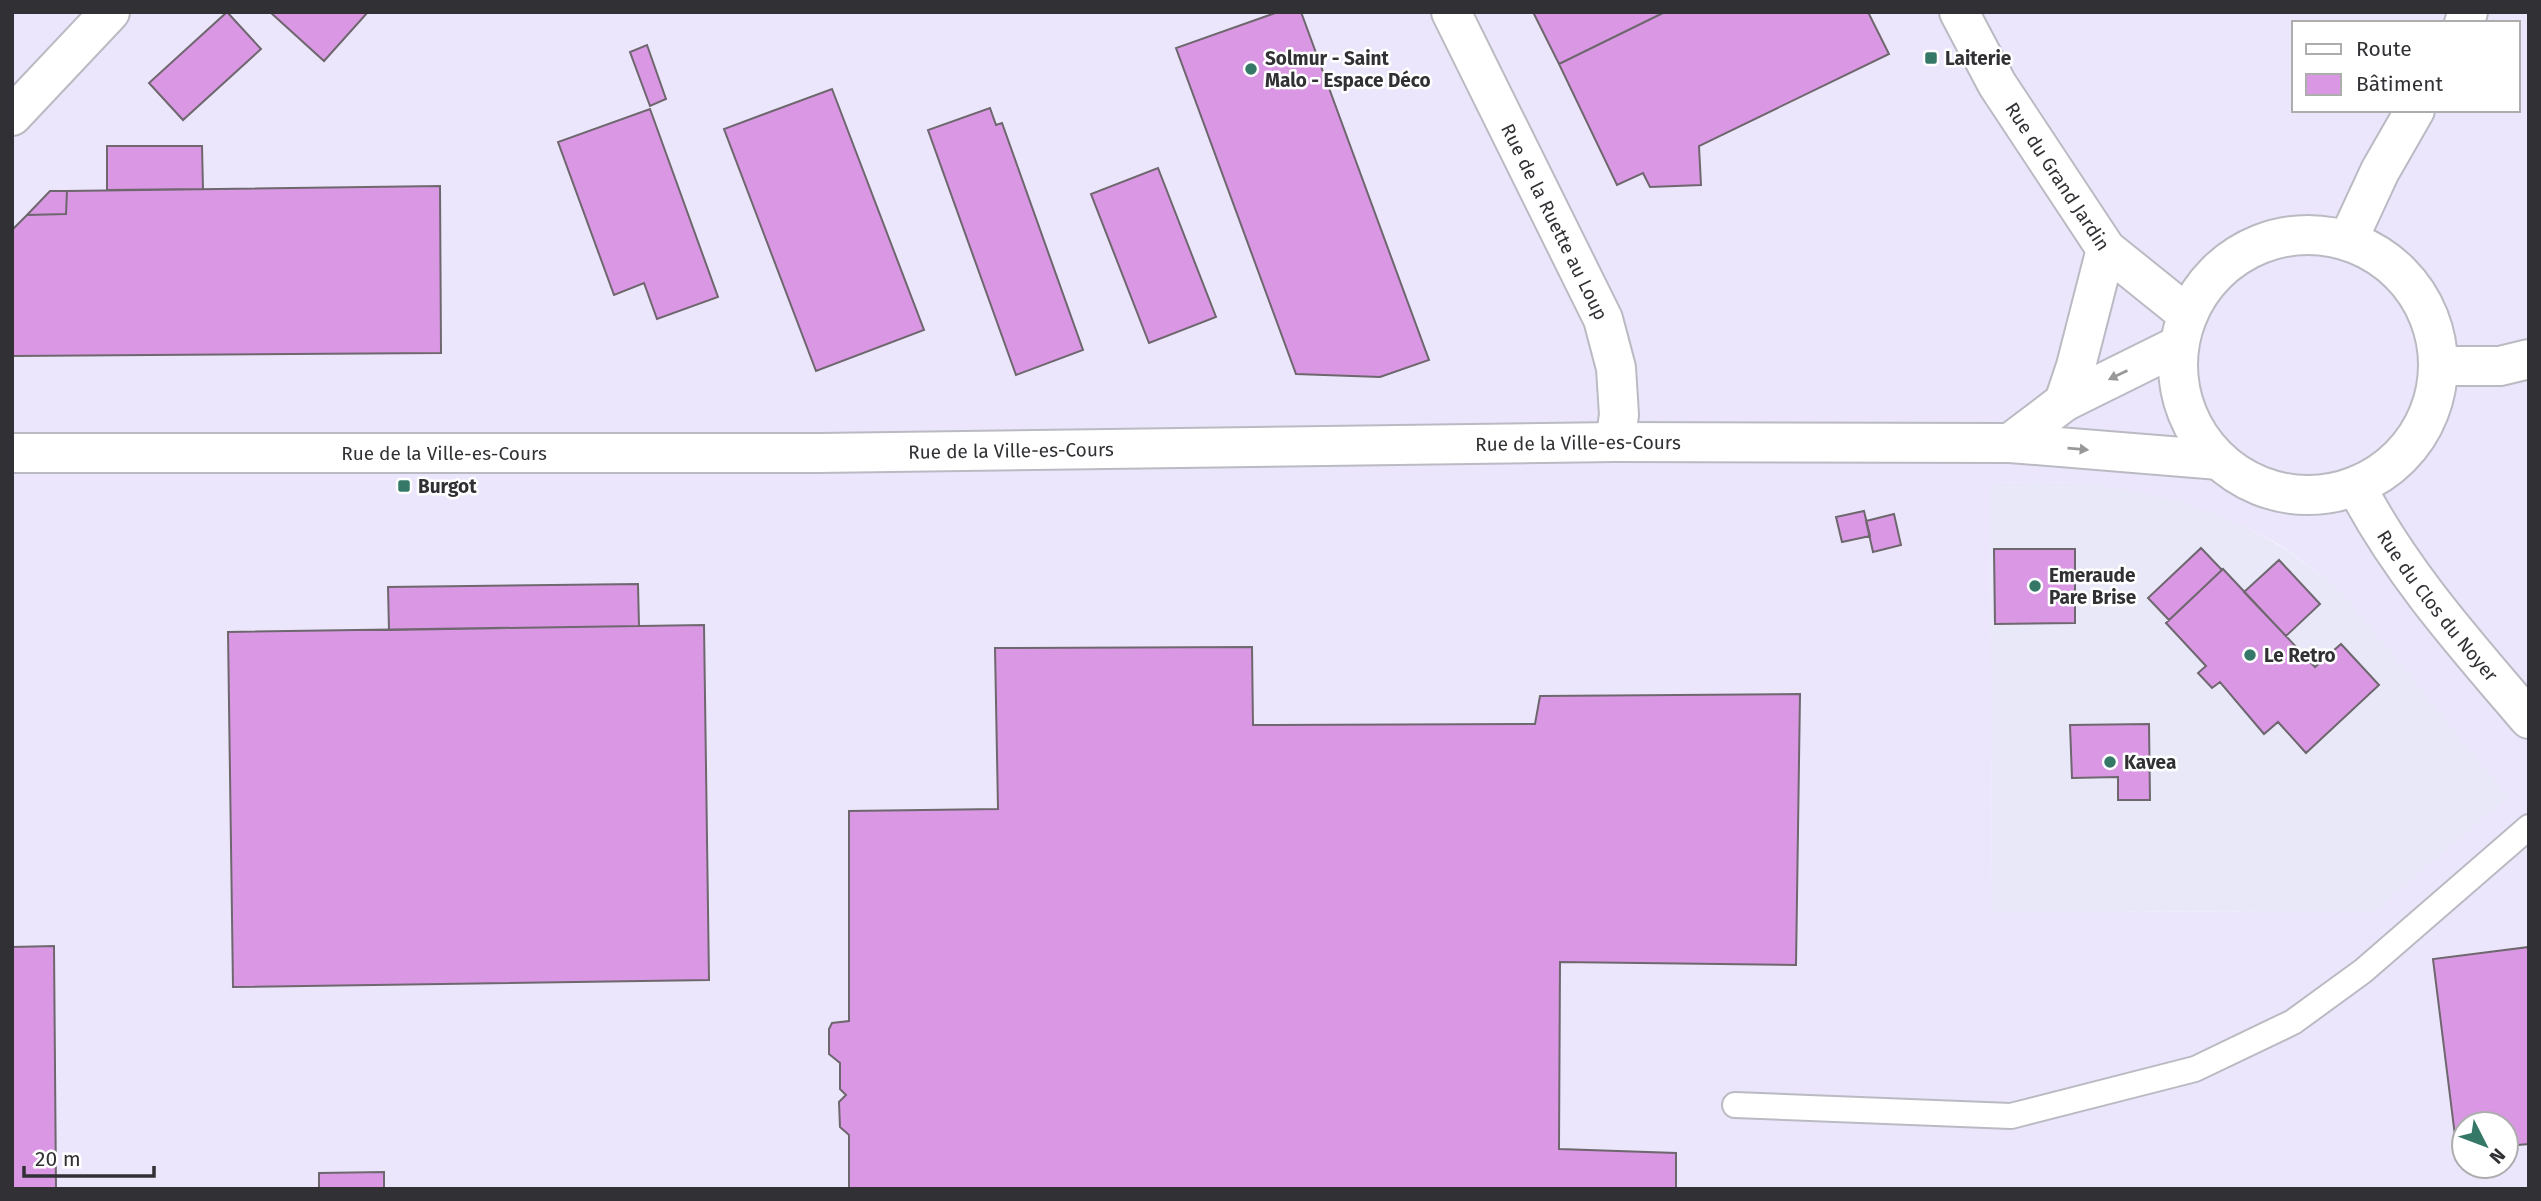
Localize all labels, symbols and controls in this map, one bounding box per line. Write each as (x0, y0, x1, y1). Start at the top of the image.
legend (2292, 21, 2520, 112)
text: Route (2356, 36, 2412, 62)
place label: Solmur - Saint Malo - Espace Déco (1265, 47, 1431, 92)
place label: Laiterie (1945, 47, 2011, 70)
marker: Laiterie (1923, 50, 1939, 66)
marker: Solmur - Saint Malo - Espace Déco (1243, 61, 1259, 77)
text: Bâtiment (2356, 71, 2443, 97)
street label: Rue du Grand Jardin (2001, 98, 2115, 255)
street label: Rue de la Ruette au Loup (1497, 120, 1613, 324)
one-way arrow (2108, 370, 2128, 381)
street label: Rue de la Ville-es-Cours (1475, 430, 1681, 455)
street label: Rue de la Ville-es-Cours (908, 437, 1114, 463)
street label: Rue de la Ville-es-Cours (341, 442, 547, 465)
one-way arrow (2067, 444, 2089, 455)
place label: Burgot (418, 475, 477, 498)
marker: Burgot (396, 478, 412, 494)
street label: Rue du Clos du Noyer (2372, 525, 2503, 686)
place label: Emeraude Pare Brise (2049, 564, 2136, 609)
marker: Emeraude Pare Brise (2027, 578, 2043, 594)
place label: Le Retro (2264, 644, 2336, 667)
marker: Le Retro (2242, 647, 2258, 663)
place label: Kavea (2124, 751, 2176, 774)
marker: Kavea (2102, 754, 2118, 770)
north arrow (2450, 1110, 2520, 1180)
scale bar (24, 1134, 154, 1178)
text: N (2484, 1144, 2510, 1168)
text: 20 m (35, 1146, 81, 1172)

